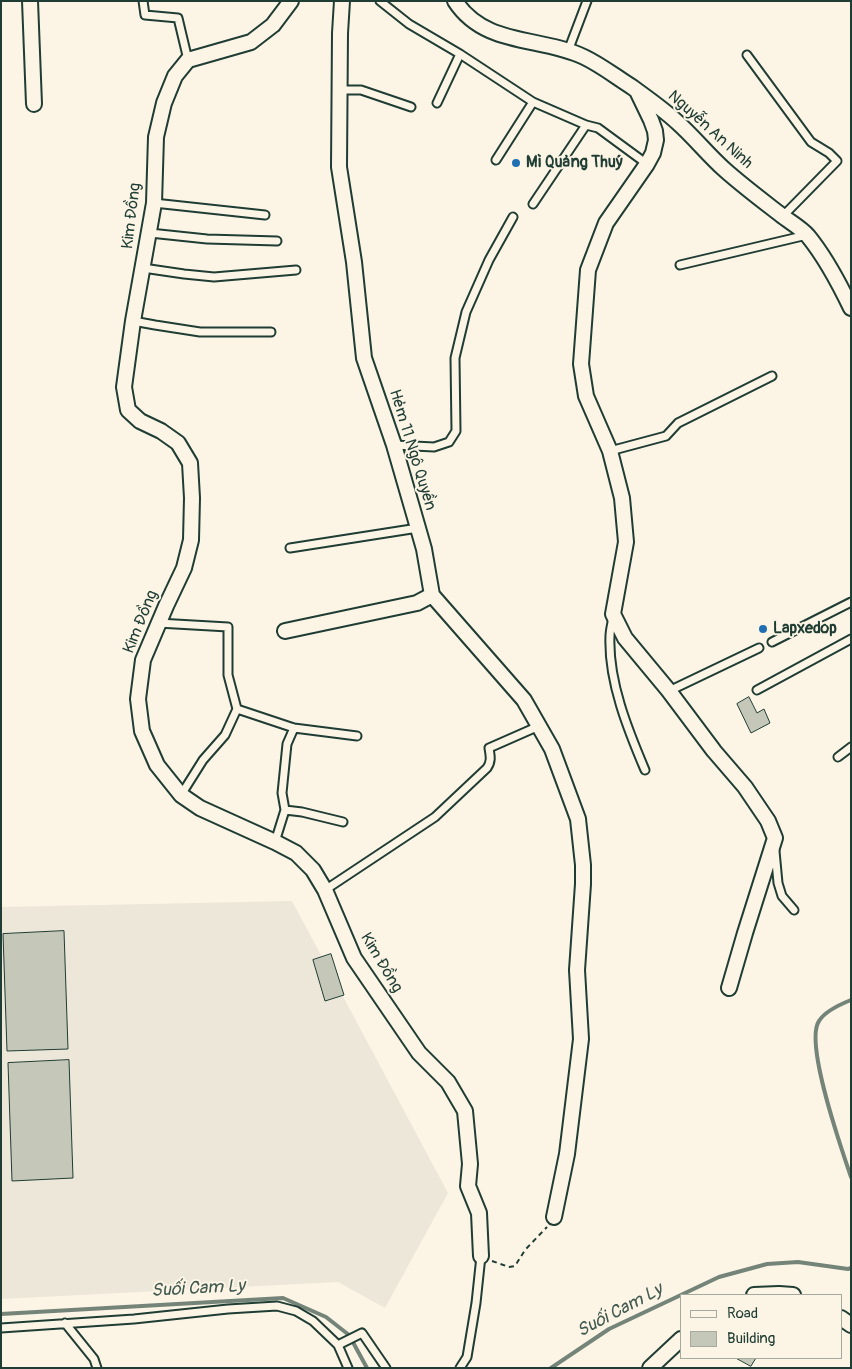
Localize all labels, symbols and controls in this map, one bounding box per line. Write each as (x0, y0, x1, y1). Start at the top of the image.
street label: Nguyễn An Ninh (664, 87, 756, 173)
place label: Mì Quảng Thuý (526, 153, 623, 173)
marker: Mì Quảng Thuý (510, 157, 522, 169)
street label: Kim Đồng (118, 182, 146, 250)
street label: Hẻm 11 Ngô Quyền (384, 387, 440, 513)
street label: Kim Đồng (120, 588, 162, 656)
place label: Lapxedop (773, 619, 837, 639)
marker: Lapxedop (757, 623, 769, 635)
street label: Kim Đồng (356, 930, 406, 996)
water label: Suối Cam Ly (151, 1276, 245, 1302)
water label: Suối Cam Ly (574, 1279, 666, 1343)
legend (680, 1294, 842, 1359)
text: Road (727, 1304, 758, 1323)
text: Building (727, 1329, 775, 1348)

